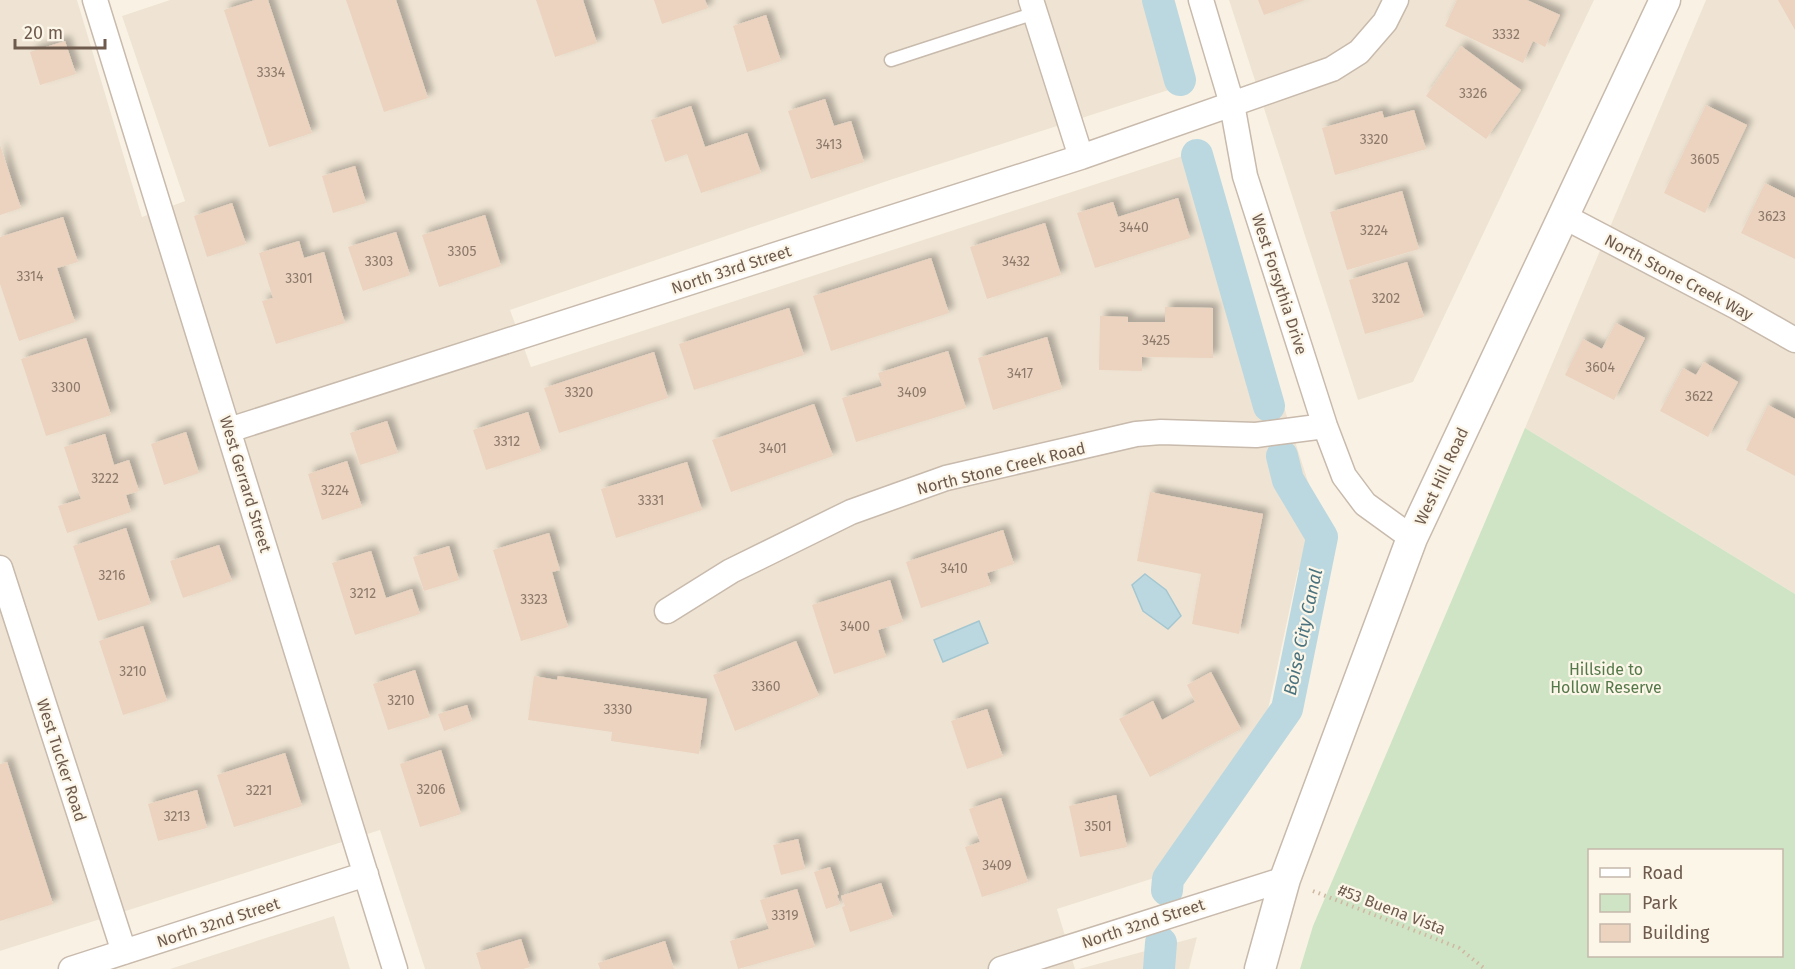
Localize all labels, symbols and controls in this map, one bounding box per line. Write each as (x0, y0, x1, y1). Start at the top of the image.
scale bar (15, 12, 105, 50)
text: 20 m (24, 22, 63, 44)
house number: 3332 (1492, 26, 1520, 43)
house number: 3334 (257, 64, 286, 81)
house number: 3326 (1459, 85, 1487, 102)
house number: 3320 (1360, 131, 1388, 148)
house number: 3413 (816, 136, 842, 153)
house number: 3605 (1690, 151, 1720, 168)
house number: 3623 (1758, 208, 1786, 225)
street label: West Forsythia Drive (1248, 211, 1311, 357)
house number: 3440 (1119, 219, 1149, 236)
house number: 3224 (1360, 222, 1388, 239)
street label: North Stone Creek Way (1601, 230, 1756, 325)
street label: North 33rd Street (669, 241, 794, 298)
house number: 3305 (448, 243, 476, 260)
house number: 3303 (365, 253, 393, 270)
house number: 3432 (1002, 253, 1030, 270)
house number: 3314 (16, 268, 44, 285)
house number: 3301 (285, 270, 313, 287)
house number: 3202 (1372, 290, 1400, 307)
house number: 3425 (1142, 332, 1170, 349)
house number: 3604 (1585, 359, 1615, 376)
house number: 3417 (1007, 365, 1033, 382)
house number: 3300 (51, 379, 81, 396)
house number: 3320 (565, 384, 593, 401)
house number: 3409 (897, 384, 927, 401)
house number: 3622 (1685, 388, 1713, 405)
street label: West Gerrard Street (216, 414, 275, 555)
street label: West Hill Road (1411, 425, 1472, 528)
house number: 3312 (494, 433, 520, 450)
street label: North Stone Creek Road (915, 438, 1087, 499)
house number: 3401 (759, 440, 787, 457)
house number: 3222 (91, 470, 119, 487)
house number: 3224 (321, 482, 349, 499)
house number: 3331 (638, 492, 664, 509)
house number: 3410 (940, 560, 968, 577)
house number: 3216 (99, 567, 125, 584)
water label: Boise City Canal (1279, 567, 1327, 697)
house number: 3212 (350, 585, 376, 602)
house number: 3323 (520, 591, 548, 608)
house number: 3400 (840, 618, 870, 635)
park label: Hillside to Hollow Reserve (1550, 660, 1662, 697)
house number: 3210 (119, 663, 147, 680)
house number: 3360 (751, 678, 781, 695)
house number: 3210 (387, 692, 415, 709)
street label: West Tucker Road (33, 696, 90, 824)
house number: 3330 (604, 701, 633, 718)
house number: 3206 (416, 781, 446, 798)
house number: 3221 (246, 782, 272, 799)
house number: 3213 (164, 808, 190, 825)
house number: 3501 (1084, 818, 1112, 835)
legend (1588, 849, 1783, 957)
house number: 3409 (982, 857, 1012, 874)
text: Road (1642, 862, 1684, 884)
street label: #53 Buena Vista (1335, 880, 1448, 939)
text: Park (1642, 892, 1678, 914)
street label: North 32nd Street (154, 894, 282, 951)
street label: North 32nd Street (1079, 895, 1207, 952)
house number: 3319 (771, 907, 799, 924)
text: Building (1642, 922, 1710, 944)

